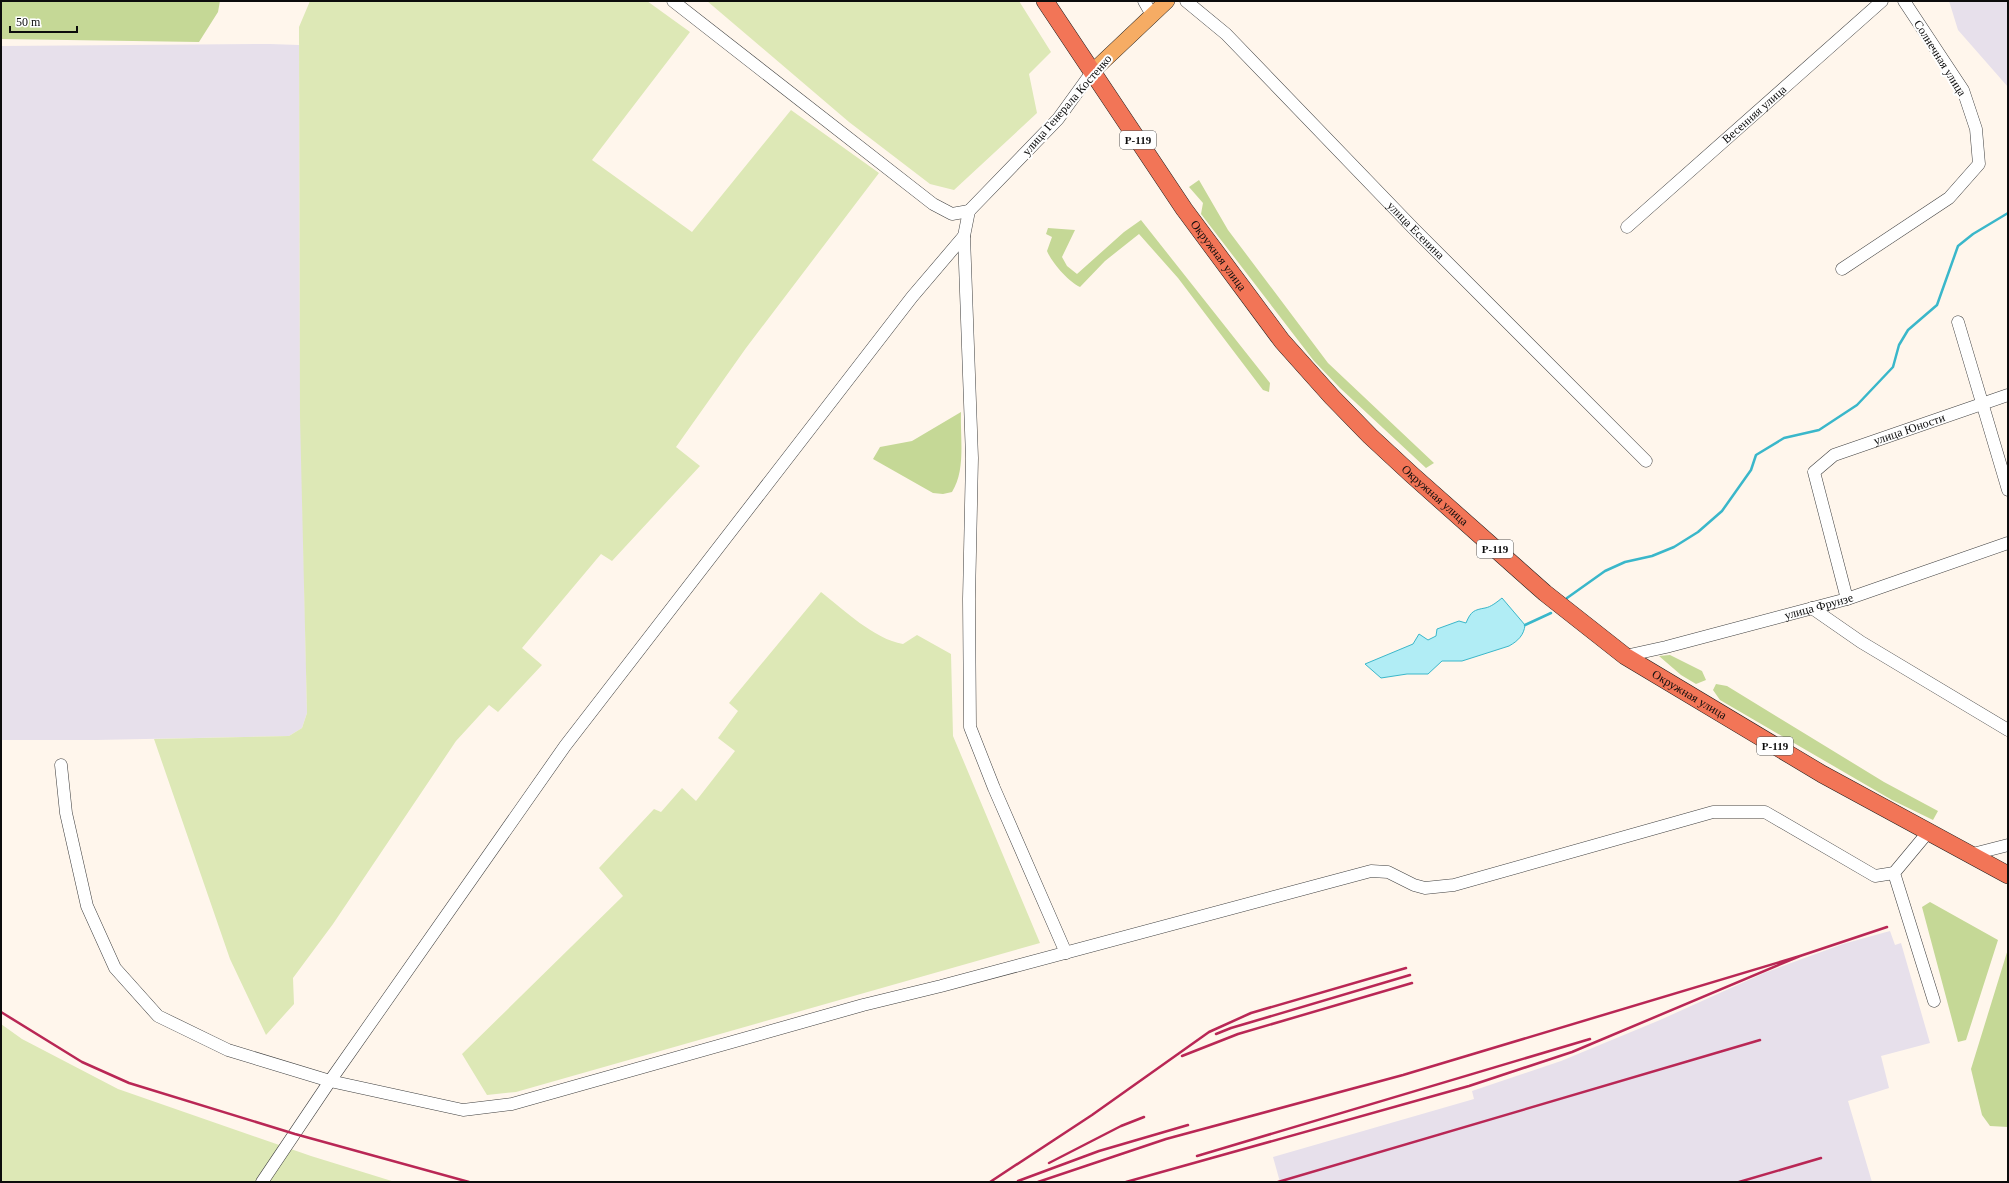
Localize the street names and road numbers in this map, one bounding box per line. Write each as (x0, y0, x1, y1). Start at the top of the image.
street label: Солнечная улица (1911, 17, 1969, 99)
street label: улица Генерала Костенко (1019, 52, 1115, 158)
street label: Весенняя улица (1719, 82, 1790, 146)
road number: Р-119 (1120, 131, 1156, 149)
street label: улица Есенина (1384, 199, 1448, 263)
street label: Окружная улица (1188, 217, 1250, 294)
street label: улица Юности (1872, 410, 1947, 448)
street label: Окружная улица (1399, 462, 1472, 529)
road number: Р-119 (1477, 540, 1513, 558)
street label: улица Фрунзе (1783, 590, 1855, 622)
street label: Окружная улица (1649, 667, 1730, 723)
road number: Р-119 (1757, 737, 1793, 755)

